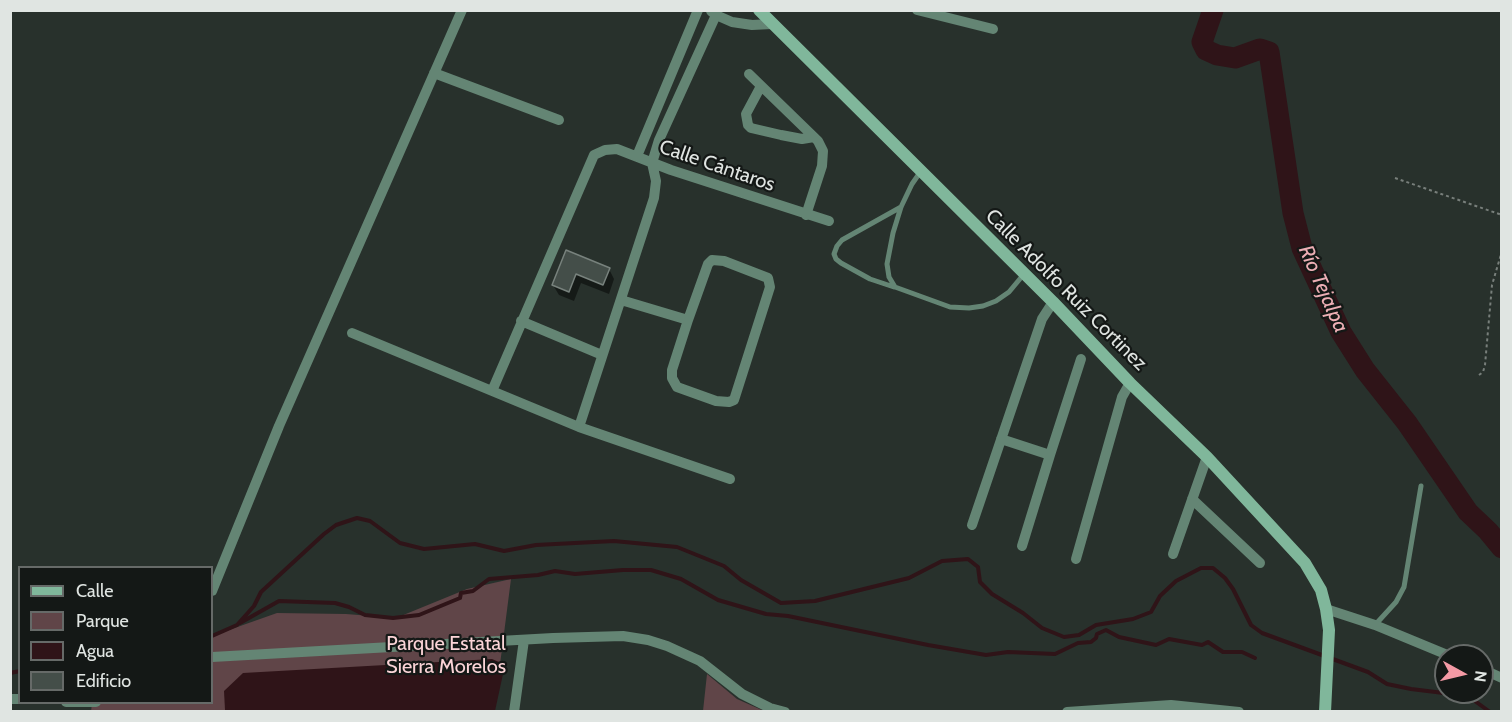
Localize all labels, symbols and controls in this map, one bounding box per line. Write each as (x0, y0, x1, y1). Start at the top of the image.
street label: Calle Cántaros (656, 135, 778, 197)
street label: Calle Adolfo Ruiz Cortinez (980, 204, 1152, 376)
water label: Río Tejalpa (1293, 241, 1353, 337)
legend (18, 566, 213, 704)
text: Calle (76, 580, 113, 602)
text: Parque (76, 610, 129, 632)
park label: Parque Estatal Sierra Morelos (386, 632, 506, 679)
text: Agua (76, 640, 114, 662)
north arrow (1434, 644, 1494, 704)
text: N (1470, 669, 1491, 683)
text: Edificio (76, 670, 131, 692)

